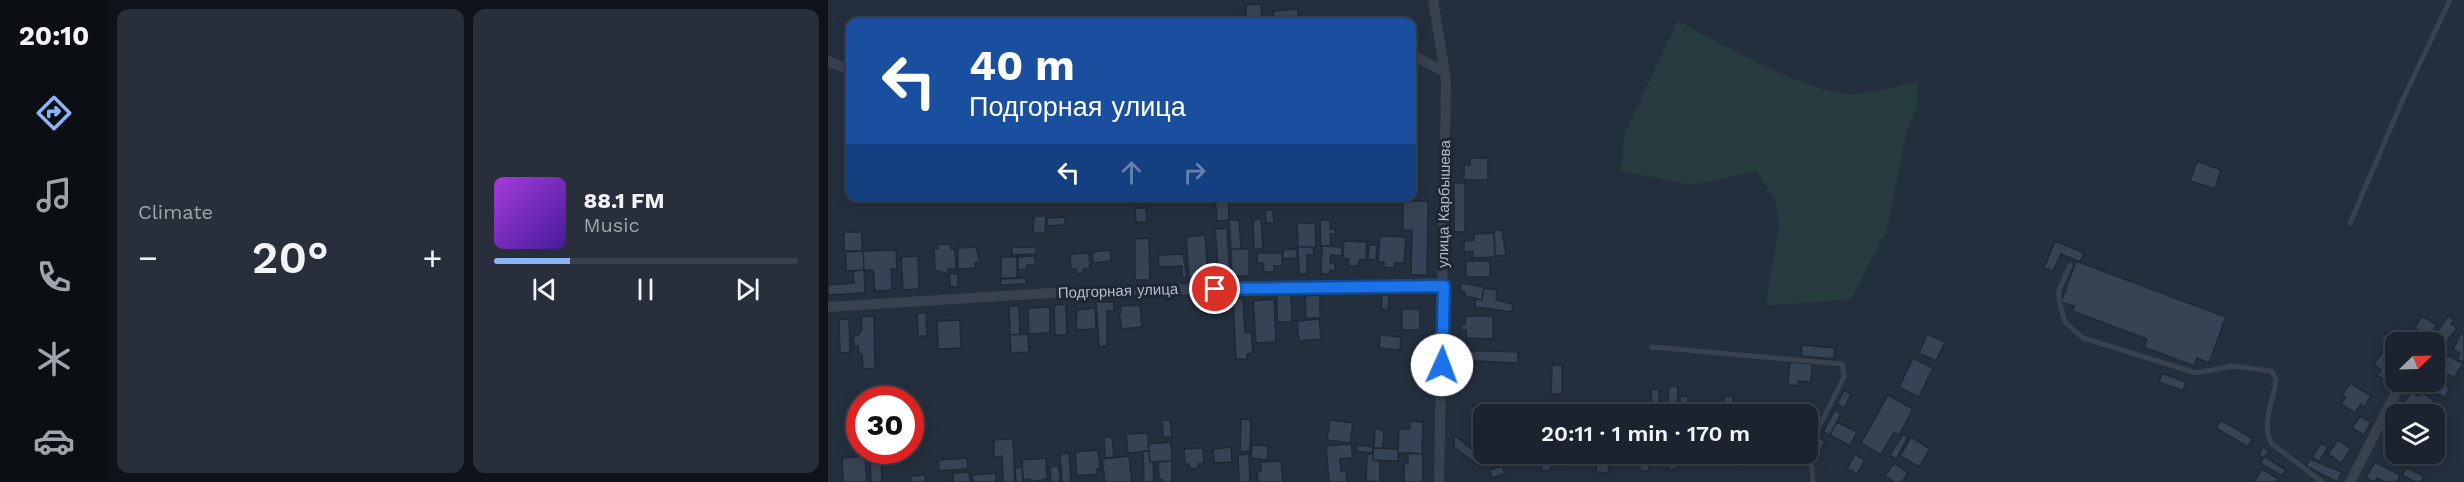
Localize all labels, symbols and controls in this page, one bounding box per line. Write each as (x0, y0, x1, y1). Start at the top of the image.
text: 20:10 (19, 20, 89, 52)
text: 40 m (969, 41, 1075, 90)
icon: left (870, 42, 948, 120)
text: Подгорная улица (969, 91, 1186, 123)
icon: directions (33, 92, 75, 134)
street label: улица Карбышева (1434, 139, 1454, 268)
icon: left (1052, 156, 1085, 189)
icon: ahead (1115, 156, 1148, 189)
icon: right (1178, 156, 1211, 189)
icon: music (33, 174, 75, 216)
text: 88.1 FM (584, 188, 665, 213)
text: Climate (138, 200, 213, 224)
text: Music (584, 213, 640, 237)
text: 20° (252, 231, 329, 284)
text: − (138, 238, 158, 277)
text: + (423, 238, 443, 277)
icon: phone (33, 256, 75, 298)
pin (1189, 263, 1240, 314)
icon: arrive (1198, 272, 1231, 305)
icon: previous (528, 273, 561, 306)
icon: pause (629, 273, 662, 306)
icon: next (731, 273, 764, 306)
street label: Подгорная улица (1057, 280, 1179, 302)
north arrow (2385, 332, 2445, 392)
map controls (2385, 332, 2445, 464)
position arrow (1410, 333, 1474, 397)
icon: climate (33, 338, 75, 380)
speed limit sign: 30 (846, 386, 924, 464)
button: layers (2385, 404, 2445, 464)
icon: car (33, 420, 75, 462)
text: 20:11 · 1 min · 170 m (1541, 421, 1750, 446)

